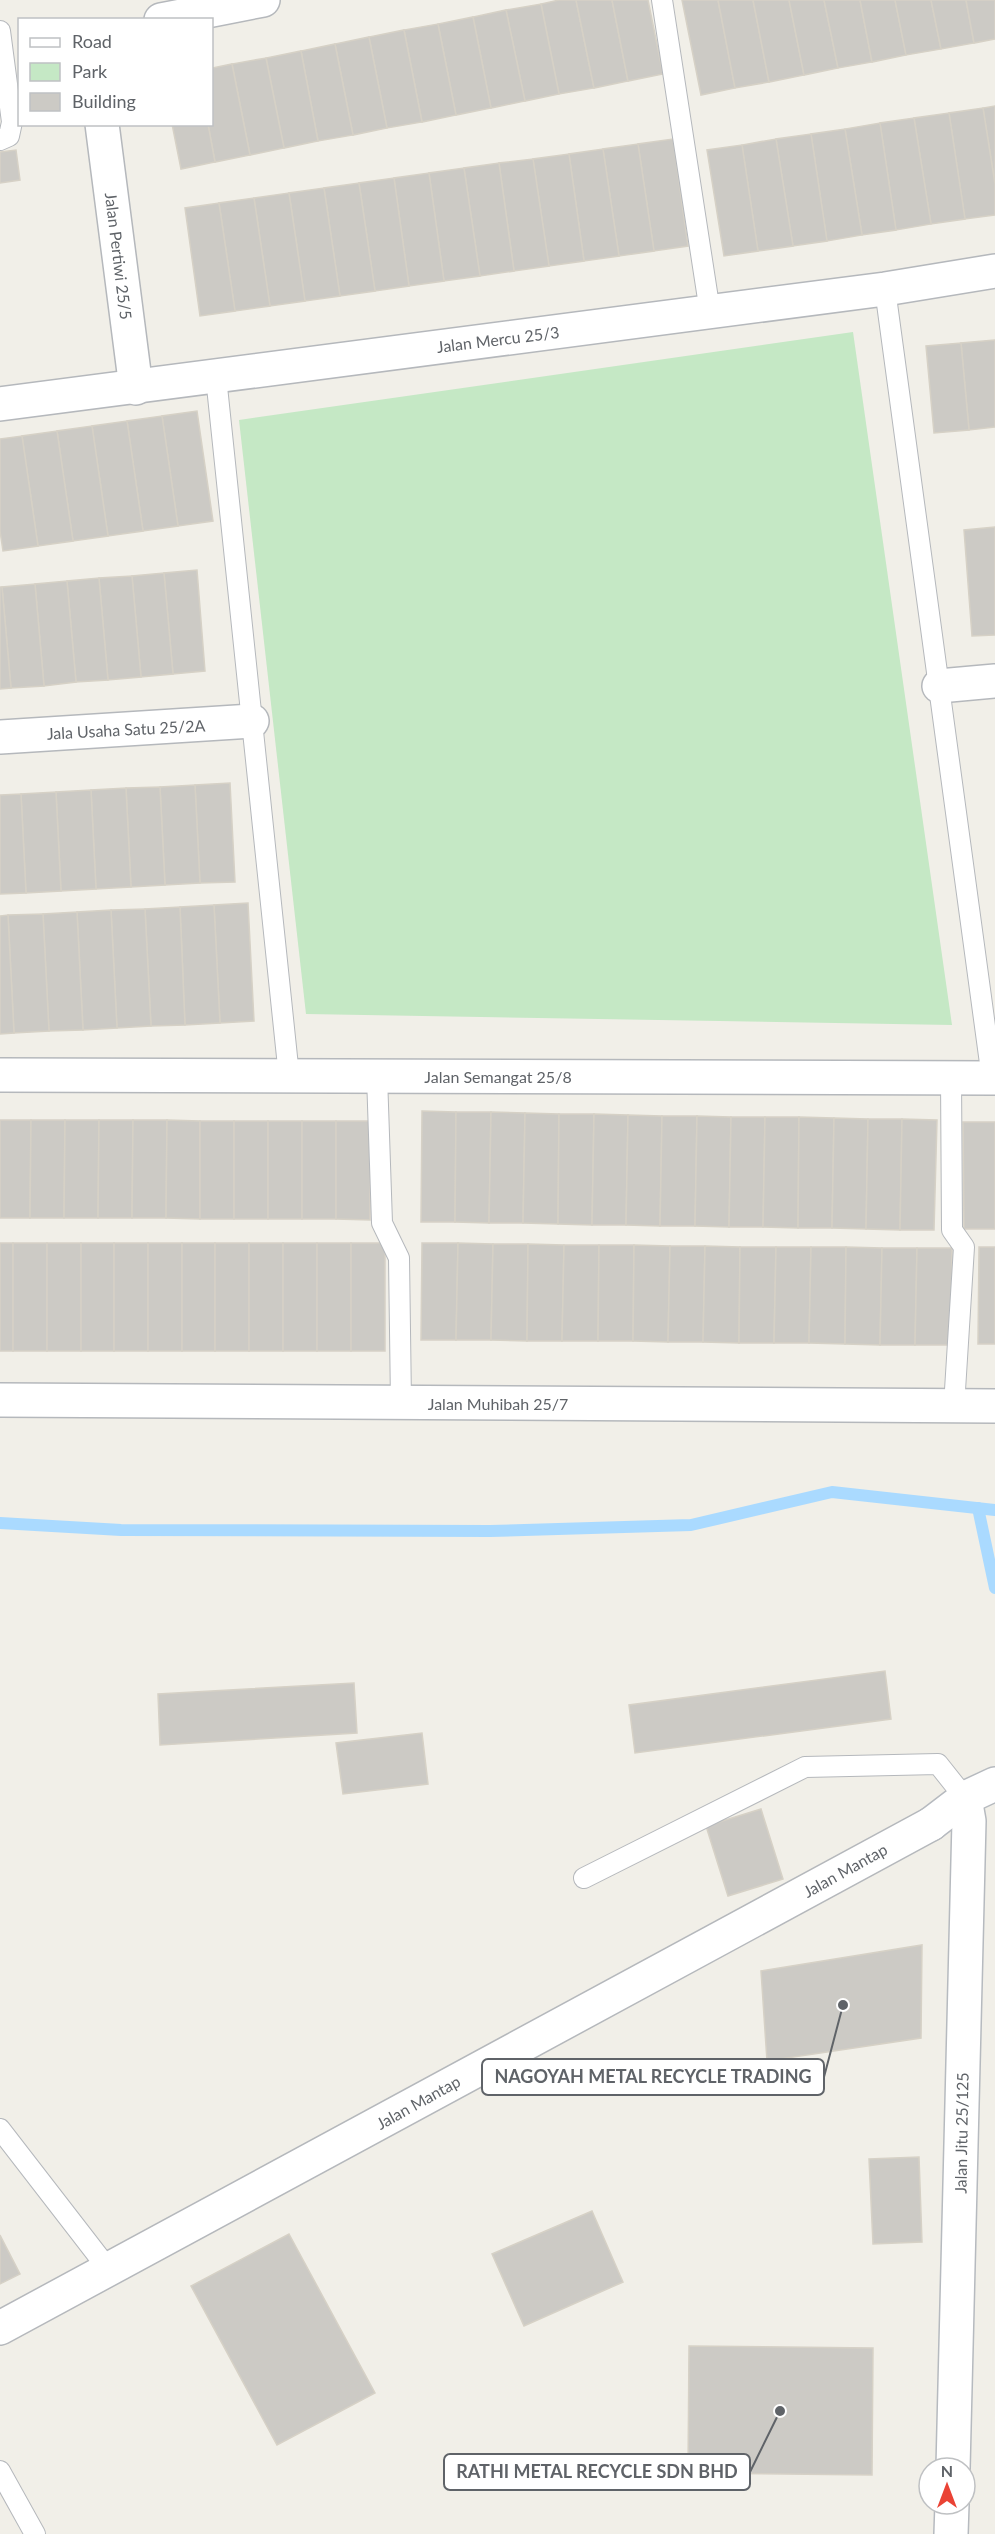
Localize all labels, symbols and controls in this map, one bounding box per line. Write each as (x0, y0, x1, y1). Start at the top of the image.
legend (18, 18, 213, 126)
text: Road (72, 30, 112, 52)
text: Park (72, 60, 108, 82)
text: Building (72, 90, 136, 112)
street label: Jalan Pertiwi 25/5 (102, 191, 136, 321)
street label: Jalan Mercu 25/3 (436, 322, 560, 356)
street label: Jala Usaha Satu 25/2A (46, 715, 206, 743)
street label: Jalan Semangat 25/8 (424, 1067, 572, 1086)
street label: Jalan Muhibah 25/7 (428, 1394, 568, 1413)
street label: Jalan Mantap (800, 1839, 890, 1901)
callout: NAGOYAH METAL RECYCLE TRADING (482, 2059, 824, 2095)
text: NAGOYAH METAL RECYCLE TRADING (494, 2065, 812, 2087)
street label: Jalan Mantap (373, 2071, 463, 2133)
street label: Jalan Jitu 25/125 (950, 2072, 972, 2194)
callout: RATHI METAL RECYCLE SDN BHD (444, 2454, 750, 2490)
north arrow (917, 2456, 977, 2516)
text: RATHI METAL RECYCLE SDN BHD (456, 2460, 738, 2482)
text: N (941, 2461, 953, 2480)

